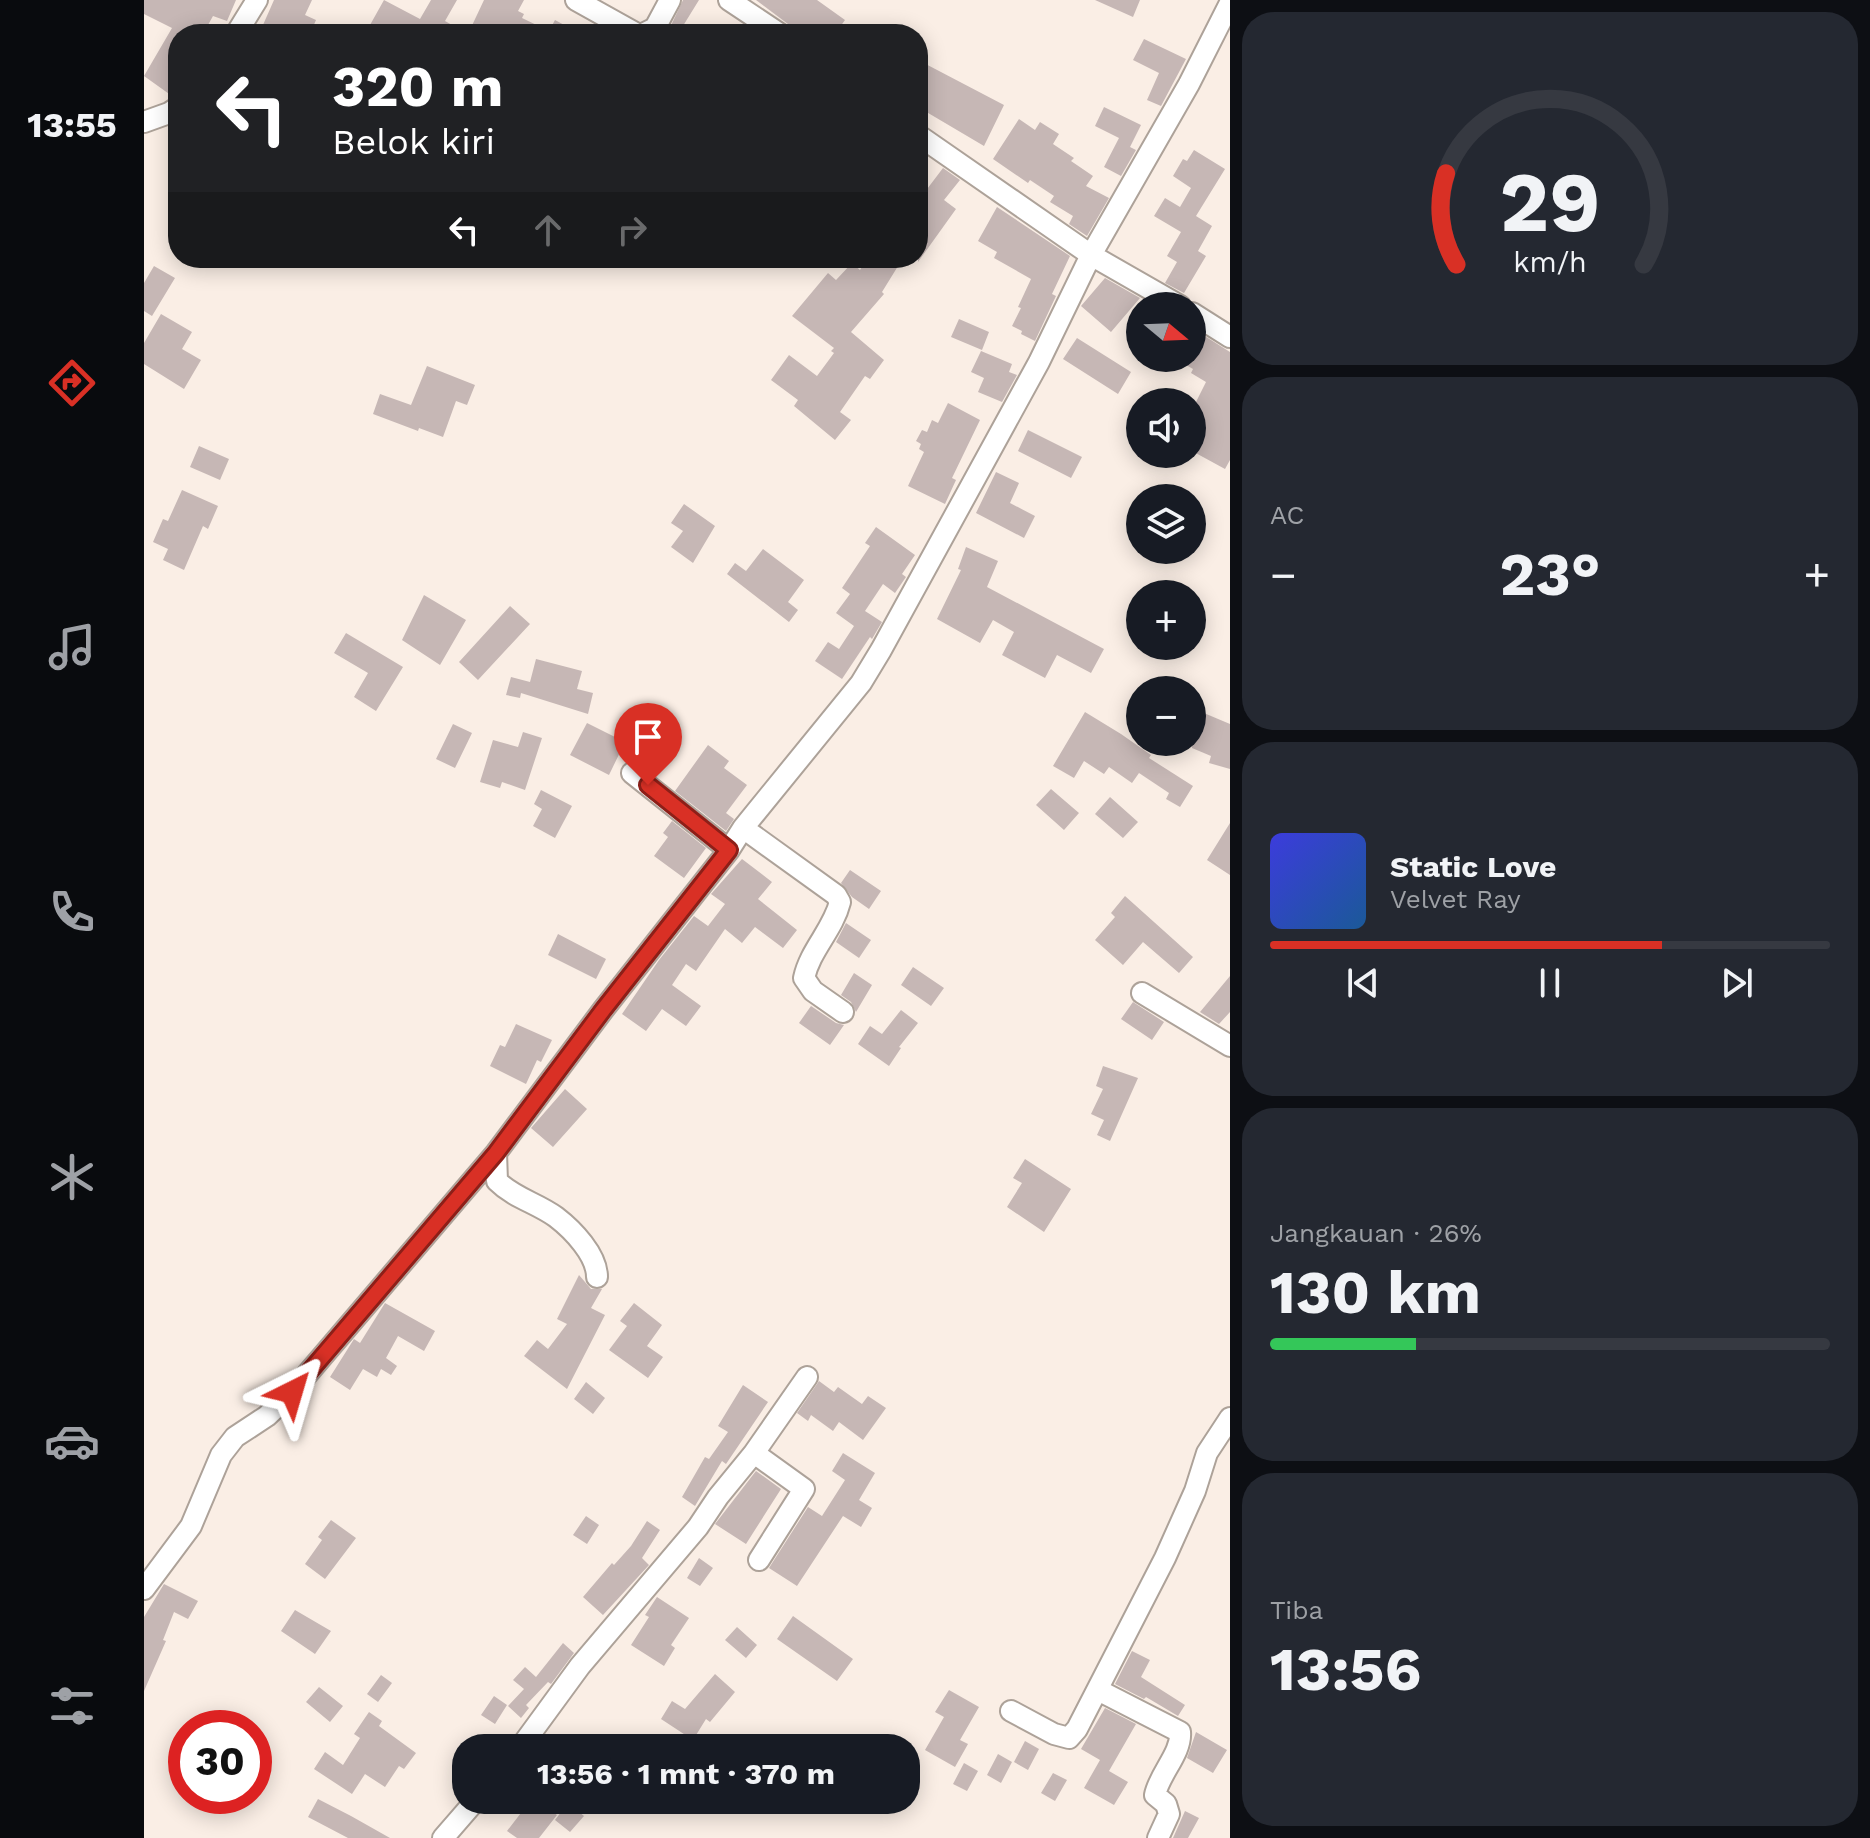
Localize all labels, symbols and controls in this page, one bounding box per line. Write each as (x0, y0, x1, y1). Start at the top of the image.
text: 320 m (332, 54, 503, 120)
icon: left (200, 56, 304, 160)
text: 13:55 (27, 104, 117, 146)
text: Belok kiri (332, 121, 495, 163)
text: 29 (1500, 153, 1600, 250)
icon: left (442, 208, 486, 252)
icon: ahead (526, 208, 570, 252)
icon: right (610, 208, 654, 252)
text: km/h (1513, 245, 1587, 279)
north arrow (1126, 292, 1206, 372)
map controls (1126, 292, 1206, 756)
icon: directions (44, 355, 100, 411)
button: sound (1126, 388, 1206, 468)
button: layers (1126, 484, 1206, 564)
text: AC (1270, 500, 1304, 530)
text: 23° (1499, 539, 1601, 610)
text: − (1270, 549, 1297, 601)
text: + (1803, 549, 1830, 601)
button: + (1126, 580, 1206, 660)
icon: music (44, 619, 100, 675)
button: − (1126, 676, 1206, 756)
pin (614, 703, 682, 785)
icon: arrive (626, 715, 670, 759)
text: Static Love (1390, 849, 1556, 884)
icon: phone (44, 884, 100, 940)
text: Velvet Ray (1390, 884, 1521, 914)
icon: previous (1341, 961, 1385, 1005)
icon: pause (1528, 961, 1572, 1005)
icon: next (1715, 961, 1759, 1005)
icon: climate (44, 1149, 100, 1205)
text: Jangkauan · 26% (1270, 1218, 1482, 1248)
text: 130 km (1270, 1257, 1481, 1328)
position arrow (250, 1350, 334, 1434)
icon: car (44, 1413, 100, 1469)
text: Tiba (1270, 1595, 1323, 1625)
text: 13:56 (1270, 1634, 1422, 1705)
icon: filters (44, 1678, 100, 1734)
speed limit sign: 30 (168, 1710, 272, 1814)
text: 13:56 · 1 mnt · 370 m (537, 1756, 835, 1791)

